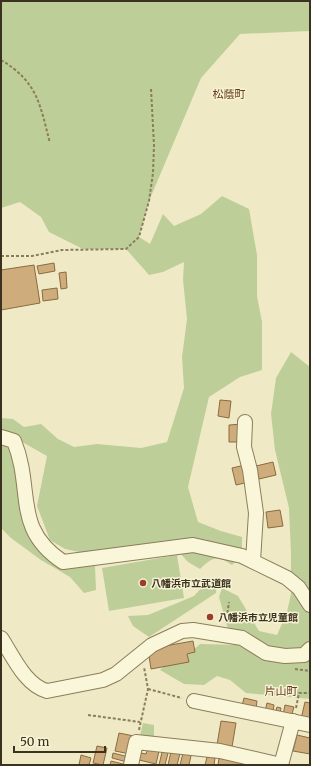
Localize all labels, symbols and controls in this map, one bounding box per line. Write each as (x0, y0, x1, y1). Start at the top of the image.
district label: 松蔭町 (213, 87, 246, 101)
place label: 八幡浜市立武道館 (151, 577, 231, 590)
marker: 八幡浜市立武道館 (138, 578, 148, 588)
place label: 八幡浜市立児童館 (218, 611, 298, 624)
marker: 八幡浜市立児童館 (205, 612, 215, 622)
district label: 片山町 (265, 684, 298, 698)
scale bar (14, 728, 105, 754)
text: 50 m (20, 734, 49, 749)

